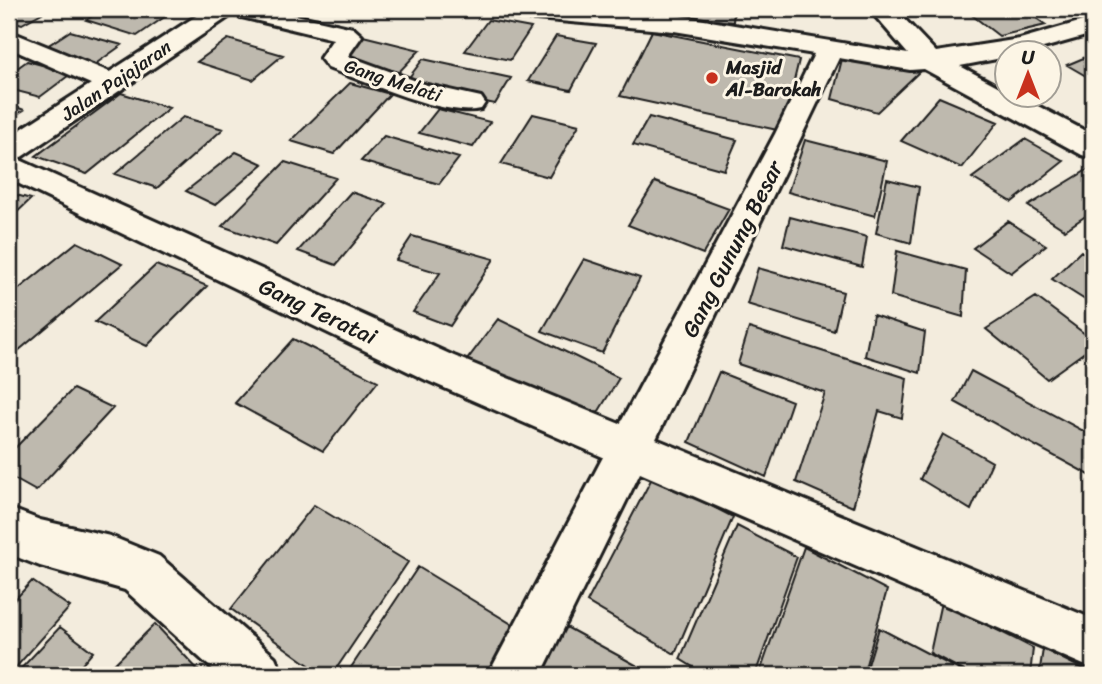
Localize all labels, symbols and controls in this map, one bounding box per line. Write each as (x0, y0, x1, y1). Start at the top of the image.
street label: Jalan Pajajaran (53, 31, 178, 130)
north arrow (993, 38, 1064, 108)
text: U (1022, 41, 1036, 74)
street label: Gang Melati (340, 49, 447, 112)
place label: Masjid Al-Barokah (725, 51, 821, 106)
marker: Masjid Al-Barokah (704, 70, 720, 86)
street label: Gang Gunung Besar (670, 152, 795, 345)
street label: Gang Teratai (252, 266, 384, 357)

